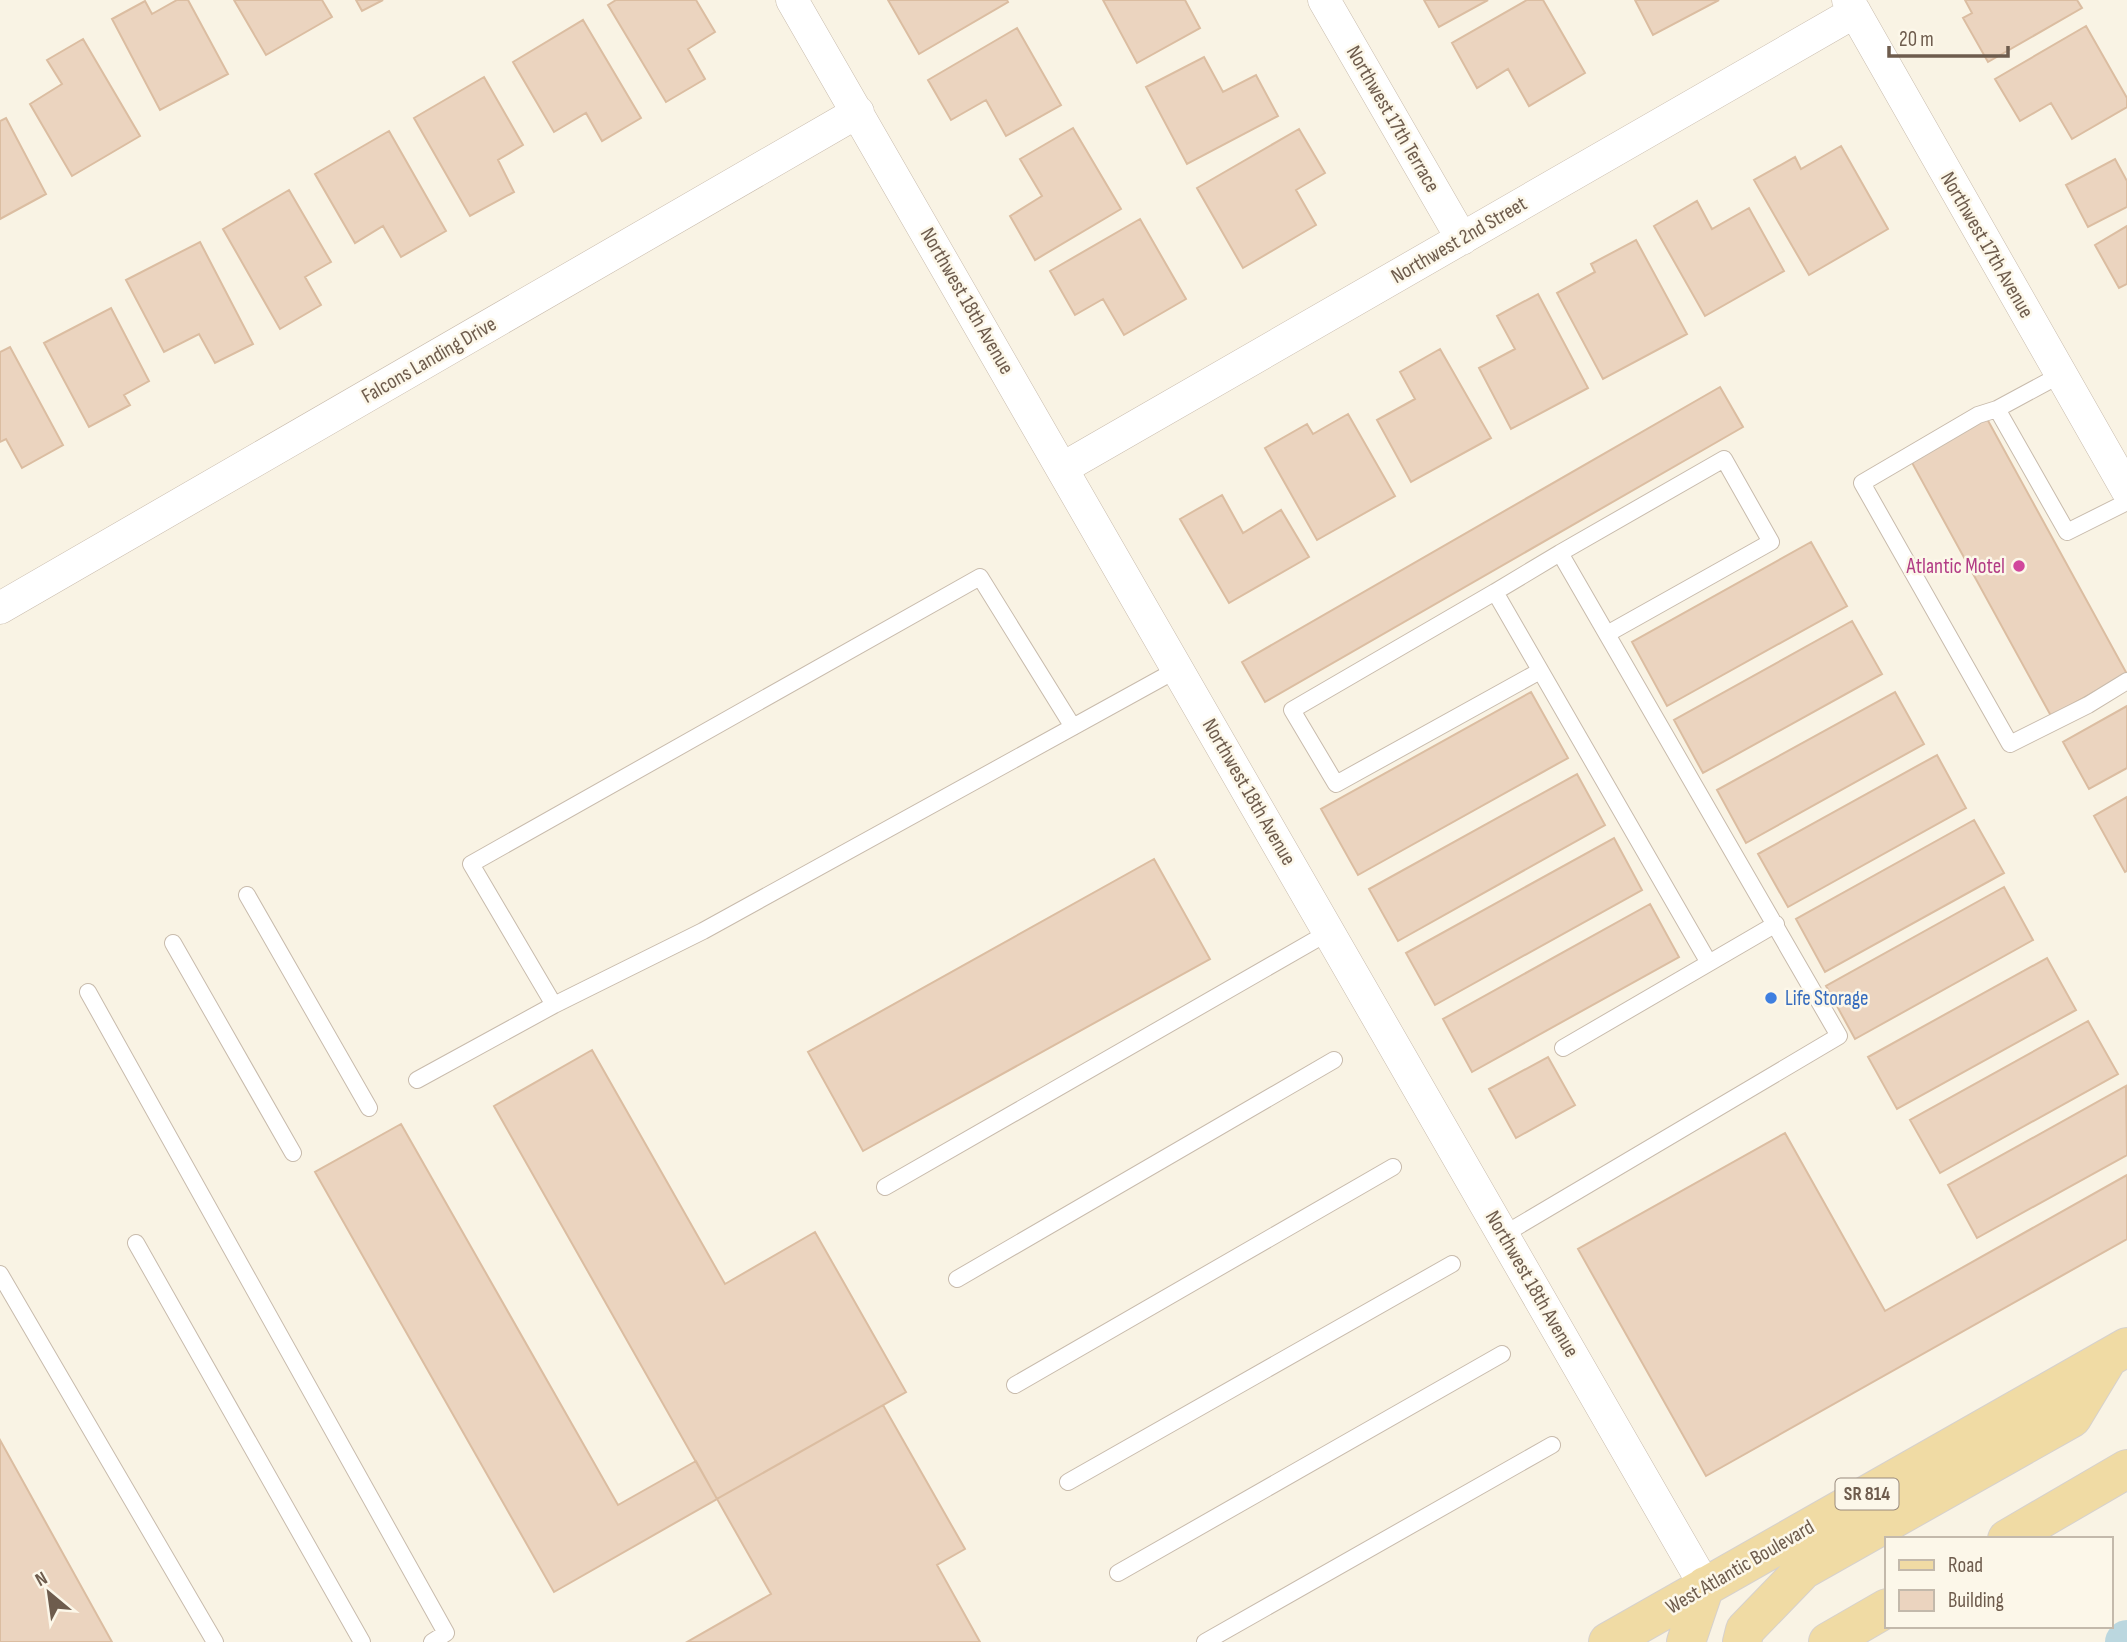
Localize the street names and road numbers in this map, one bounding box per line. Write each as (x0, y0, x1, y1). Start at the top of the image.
street label: Northwest 17th Terrace (1341, 41, 1445, 197)
street label: Northwest 17th Avenue (1935, 168, 2039, 322)
street label: Northwest 2nd Street (1387, 191, 1531, 289)
street label: Northwest 18th Avenue (915, 223, 1019, 379)
street label: Falcons Landing Drive (357, 311, 501, 409)
street label: Northwest 18th Avenue (1197, 714, 1301, 870)
street label: Northwest 18th Avenue (1480, 1206, 1584, 1362)
road number: SR 814 (1836, 1478, 1898, 1510)
street label: West Atlantic Boulevard (1661, 1514, 1819, 1620)

